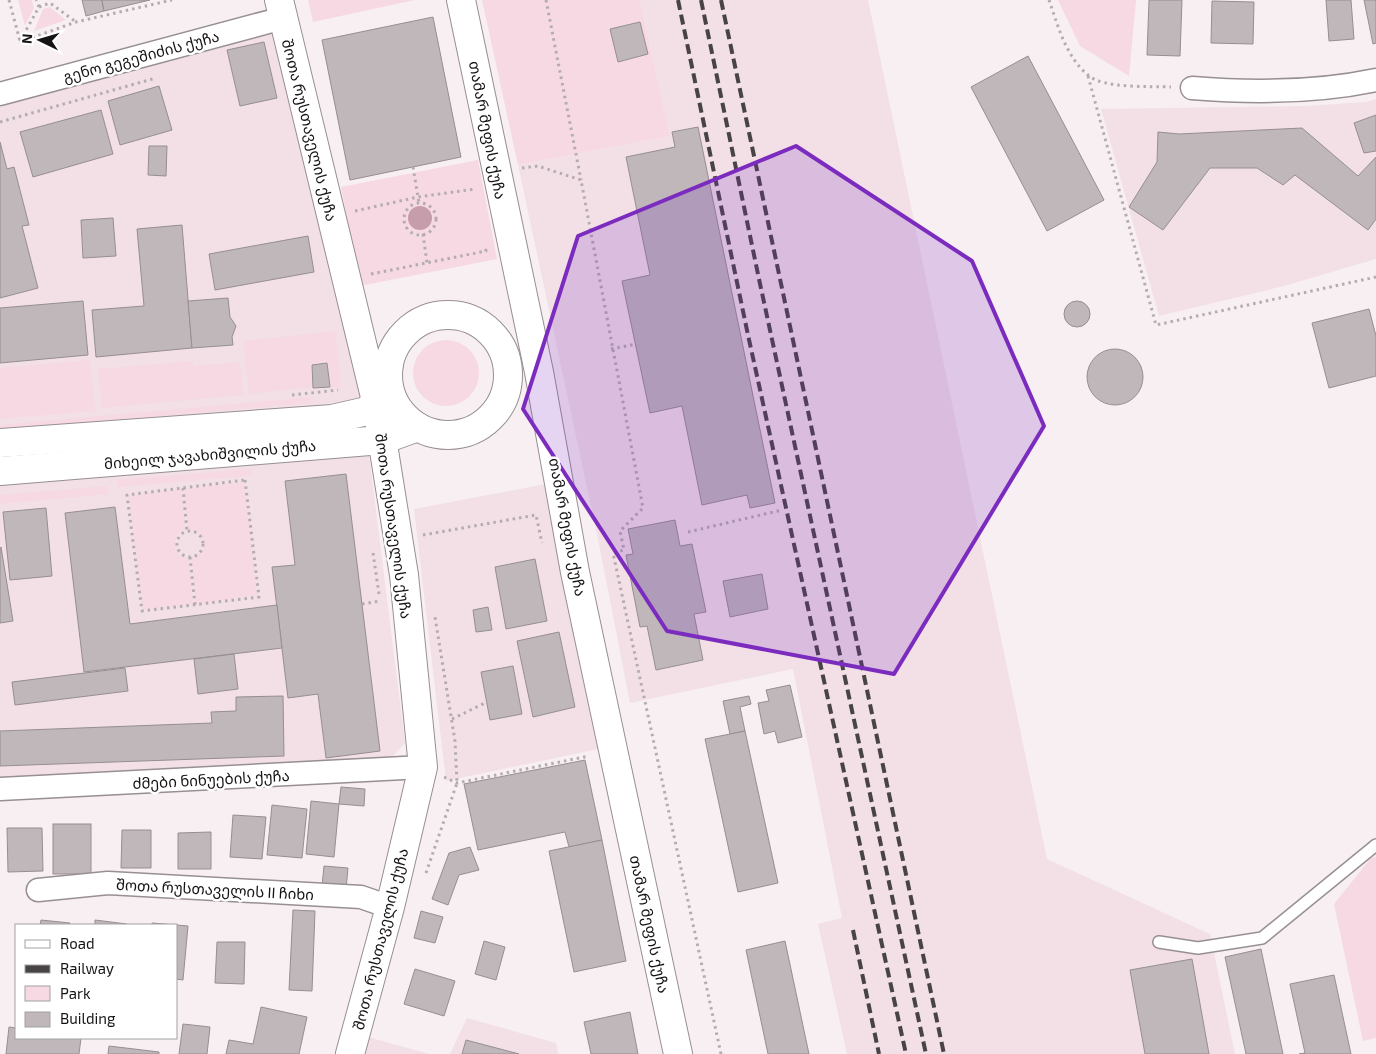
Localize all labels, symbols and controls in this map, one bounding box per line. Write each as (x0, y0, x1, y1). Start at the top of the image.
north arrow (15, 15, 65, 65)
street label: გენო გეგეშიძის ქუჩა (61, 26, 221, 86)
text: N (18, 33, 35, 45)
street label: შოთა რუსთაველის ქუჩა (278, 37, 341, 223)
street label: თამარ მეფის ქუჩა (465, 59, 510, 201)
street label: შოთა რუსთაველის ქუჩა (371, 432, 416, 620)
street label: მიხეილ ჯავახიშვილის ქუჩა (103, 436, 317, 473)
street label: თამარ მეფის ქუჩა (545, 456, 590, 598)
street label: ძმები ნინუების ქუჩა (132, 766, 290, 793)
street label: შოთა რუსთაველის ქუჩა (349, 846, 412, 1032)
street label: თამარ მეფის ქუჩა (626, 853, 673, 995)
street label: შოთა რუსთაველის II ჩიხი (115, 875, 314, 904)
legend (15, 924, 178, 1039)
text: Road (60, 934, 95, 952)
text: Railway (60, 959, 114, 977)
text: Park (60, 984, 91, 1002)
text: Building (60, 1009, 116, 1027)

